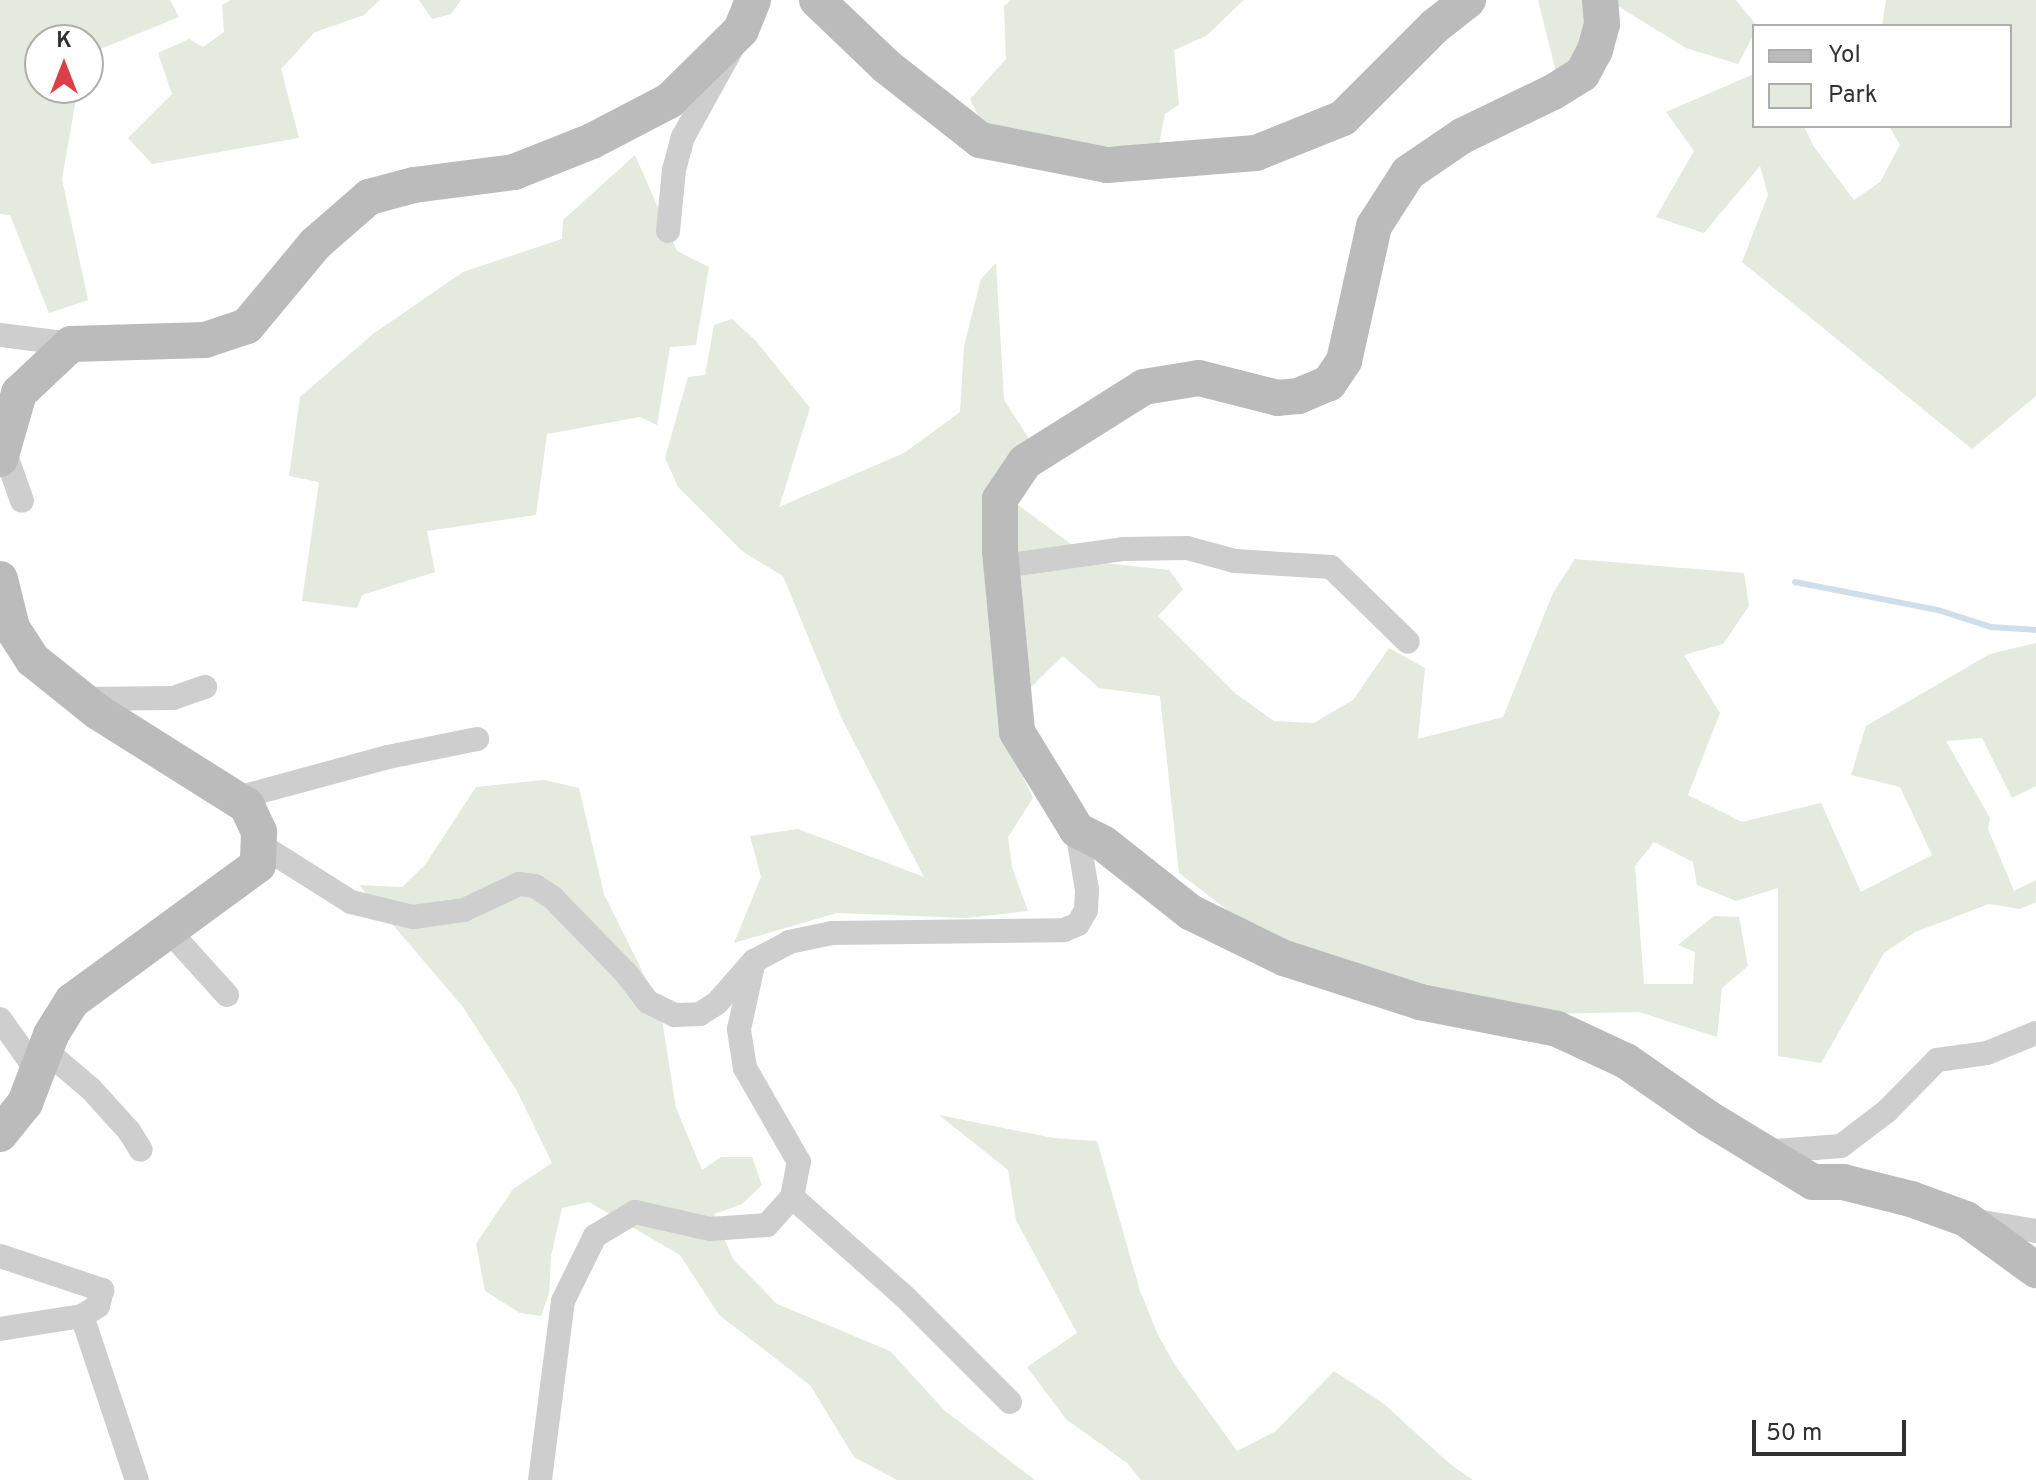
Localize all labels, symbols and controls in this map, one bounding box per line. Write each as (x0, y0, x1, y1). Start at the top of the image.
north arrow (24, 24, 104, 104)
legend (1752, 24, 2012, 128)
text: K (56, 28, 72, 55)
text: Yol (1828, 41, 1861, 71)
text: Park (1828, 81, 1878, 111)
scale bar (1756, 1404, 1910, 1454)
text: 50 m (1766, 1419, 1822, 1449)

